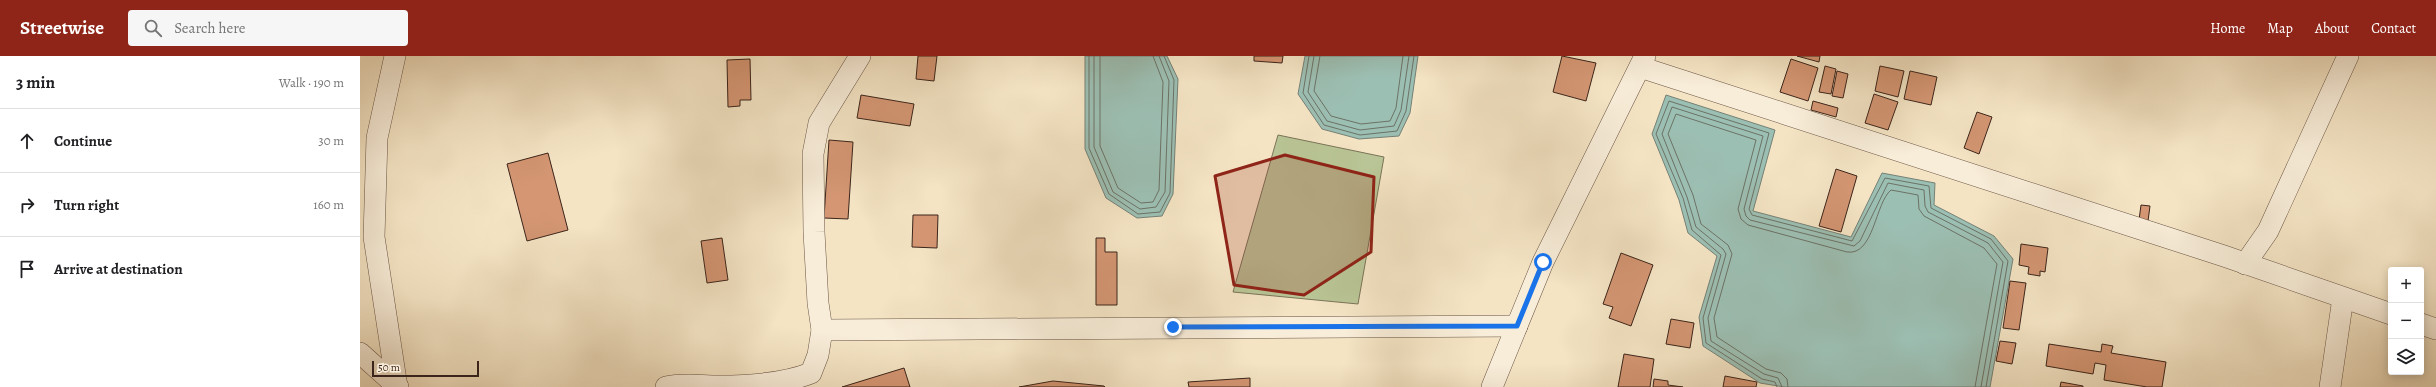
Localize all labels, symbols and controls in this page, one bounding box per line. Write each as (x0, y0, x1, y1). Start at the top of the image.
search box (128, 10, 408, 46)
text: Streetwise (20, 15, 104, 41)
icon: search (142, 17, 164, 39)
text: Search here (174, 18, 245, 38)
text: Home (2210, 19, 2245, 38)
text: Map (2267, 19, 2293, 38)
text: About (2315, 19, 2349, 38)
text: Contact (2371, 19, 2416, 38)
text: 3 min (16, 71, 55, 94)
text: Walk · 190 m (279, 74, 344, 91)
icon: ahead (16, 130, 38, 152)
text: Continue (54, 131, 112, 151)
text: 30 m (318, 132, 344, 149)
icon: right (16, 194, 38, 216)
text: Turn right (54, 195, 119, 215)
text: 160 m (313, 196, 344, 213)
route start (1534, 253, 1552, 271)
icon: arrive (16, 258, 38, 280)
text: Arrive at destination (54, 259, 183, 279)
map controls (2388, 267, 2424, 375)
button: + (2388, 267, 2424, 303)
button: − (2388, 303, 2424, 339)
route end (1164, 318, 1182, 336)
button: layers (2388, 339, 2424, 375)
scale bar (372, 359, 479, 378)
text: 50 m (378, 360, 400, 375)

